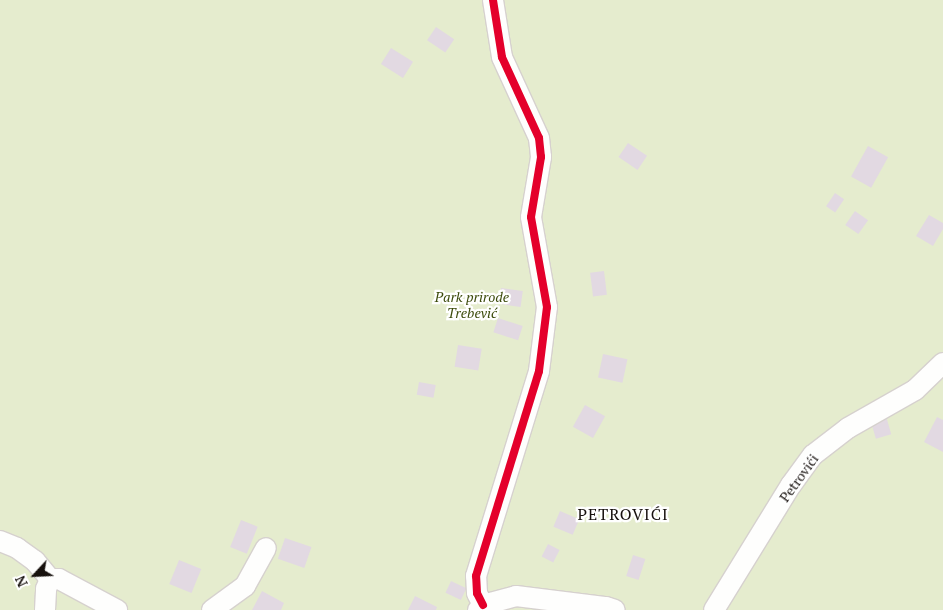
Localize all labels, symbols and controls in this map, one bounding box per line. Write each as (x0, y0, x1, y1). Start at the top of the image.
park label: Park prirode Trebević (435, 289, 509, 322)
street label: Petrovići (776, 451, 822, 505)
district label: PETROVIĆI (576, 504, 670, 524)
north arrow (10, 550, 60, 600)
text: N (10, 573, 32, 590)

